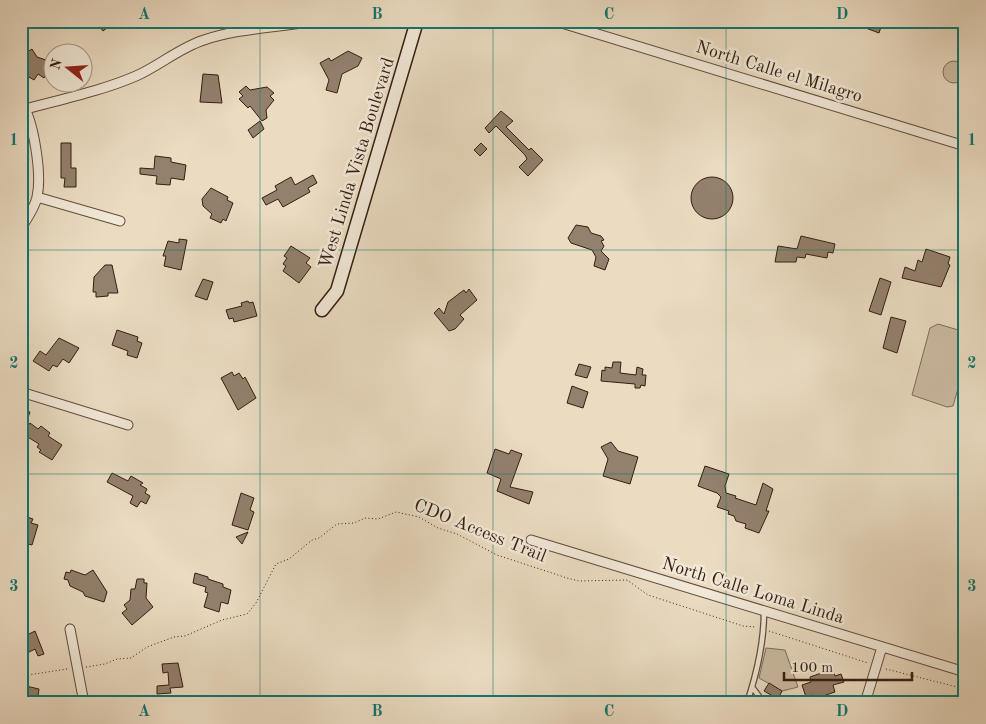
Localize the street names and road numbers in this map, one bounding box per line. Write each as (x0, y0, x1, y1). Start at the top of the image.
street label: North Calle el Milagro (694, 38, 865, 106)
street label: West Linda Vista Boulevard (316, 55, 398, 271)
street label: CDO Access Trail (411, 496, 549, 566)
street label: North Calle Loma Linda (660, 555, 846, 627)

